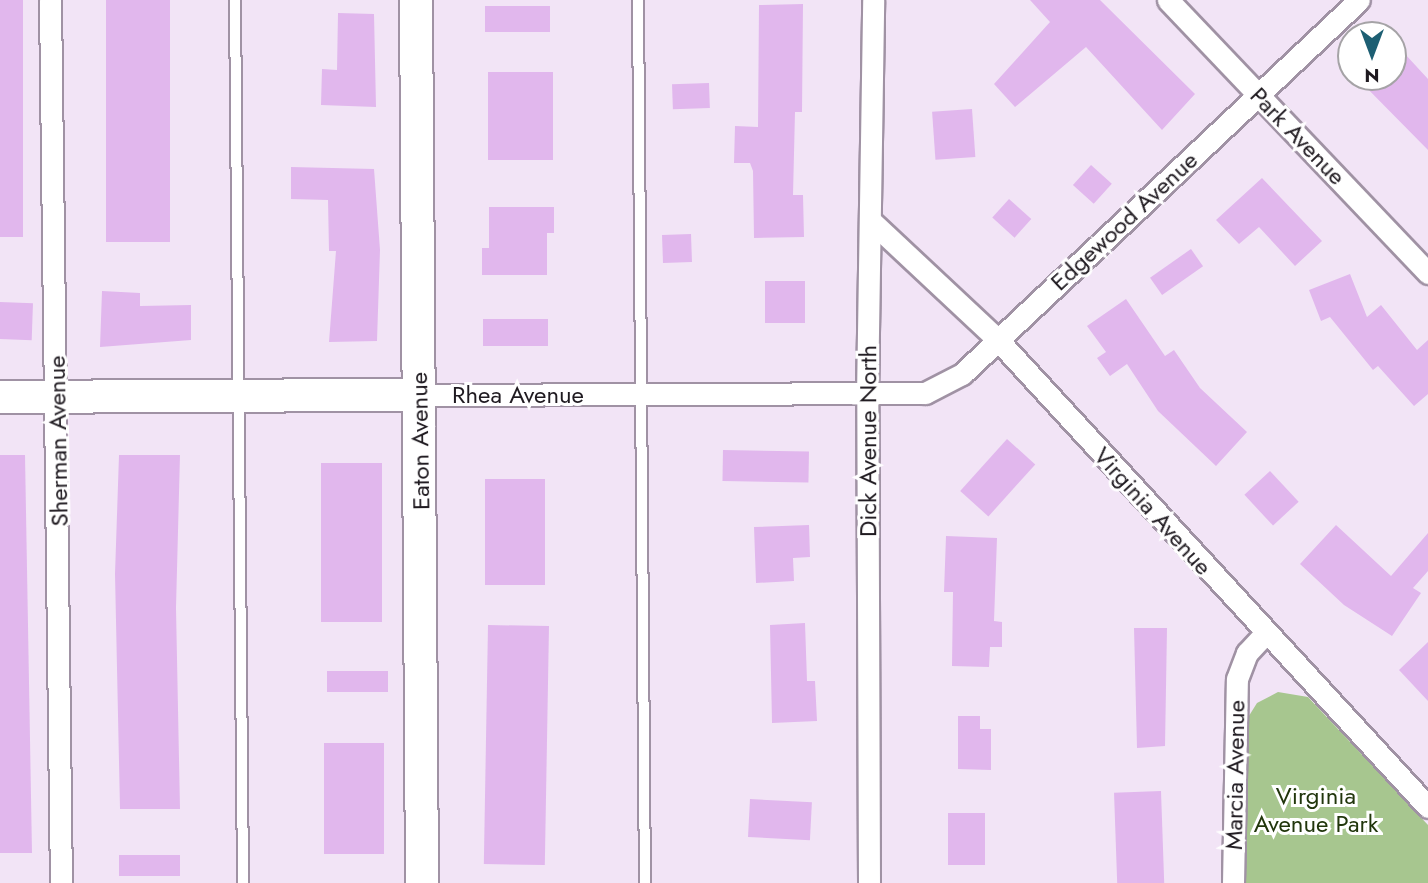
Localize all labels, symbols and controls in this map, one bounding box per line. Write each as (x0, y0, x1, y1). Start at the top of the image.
north arrow (1337, 21, 1407, 91)
text: N (1364, 62, 1380, 89)
street label: Park Avenue (1244, 81, 1352, 191)
street label: Edgewood Avenue (1045, 146, 1203, 296)
street label: Dick Avenue North (854, 345, 882, 537)
street label: Sherman Avenue (42, 355, 74, 527)
street label: Eaton Avenue (404, 372, 436, 510)
street label: Rhea Avenue (452, 381, 584, 409)
street label: Virginia Avenue (1088, 441, 1218, 581)
street label: Marcia Avenue (1219, 700, 1251, 850)
park label: Virginia Avenue Park (1254, 782, 1378, 838)

